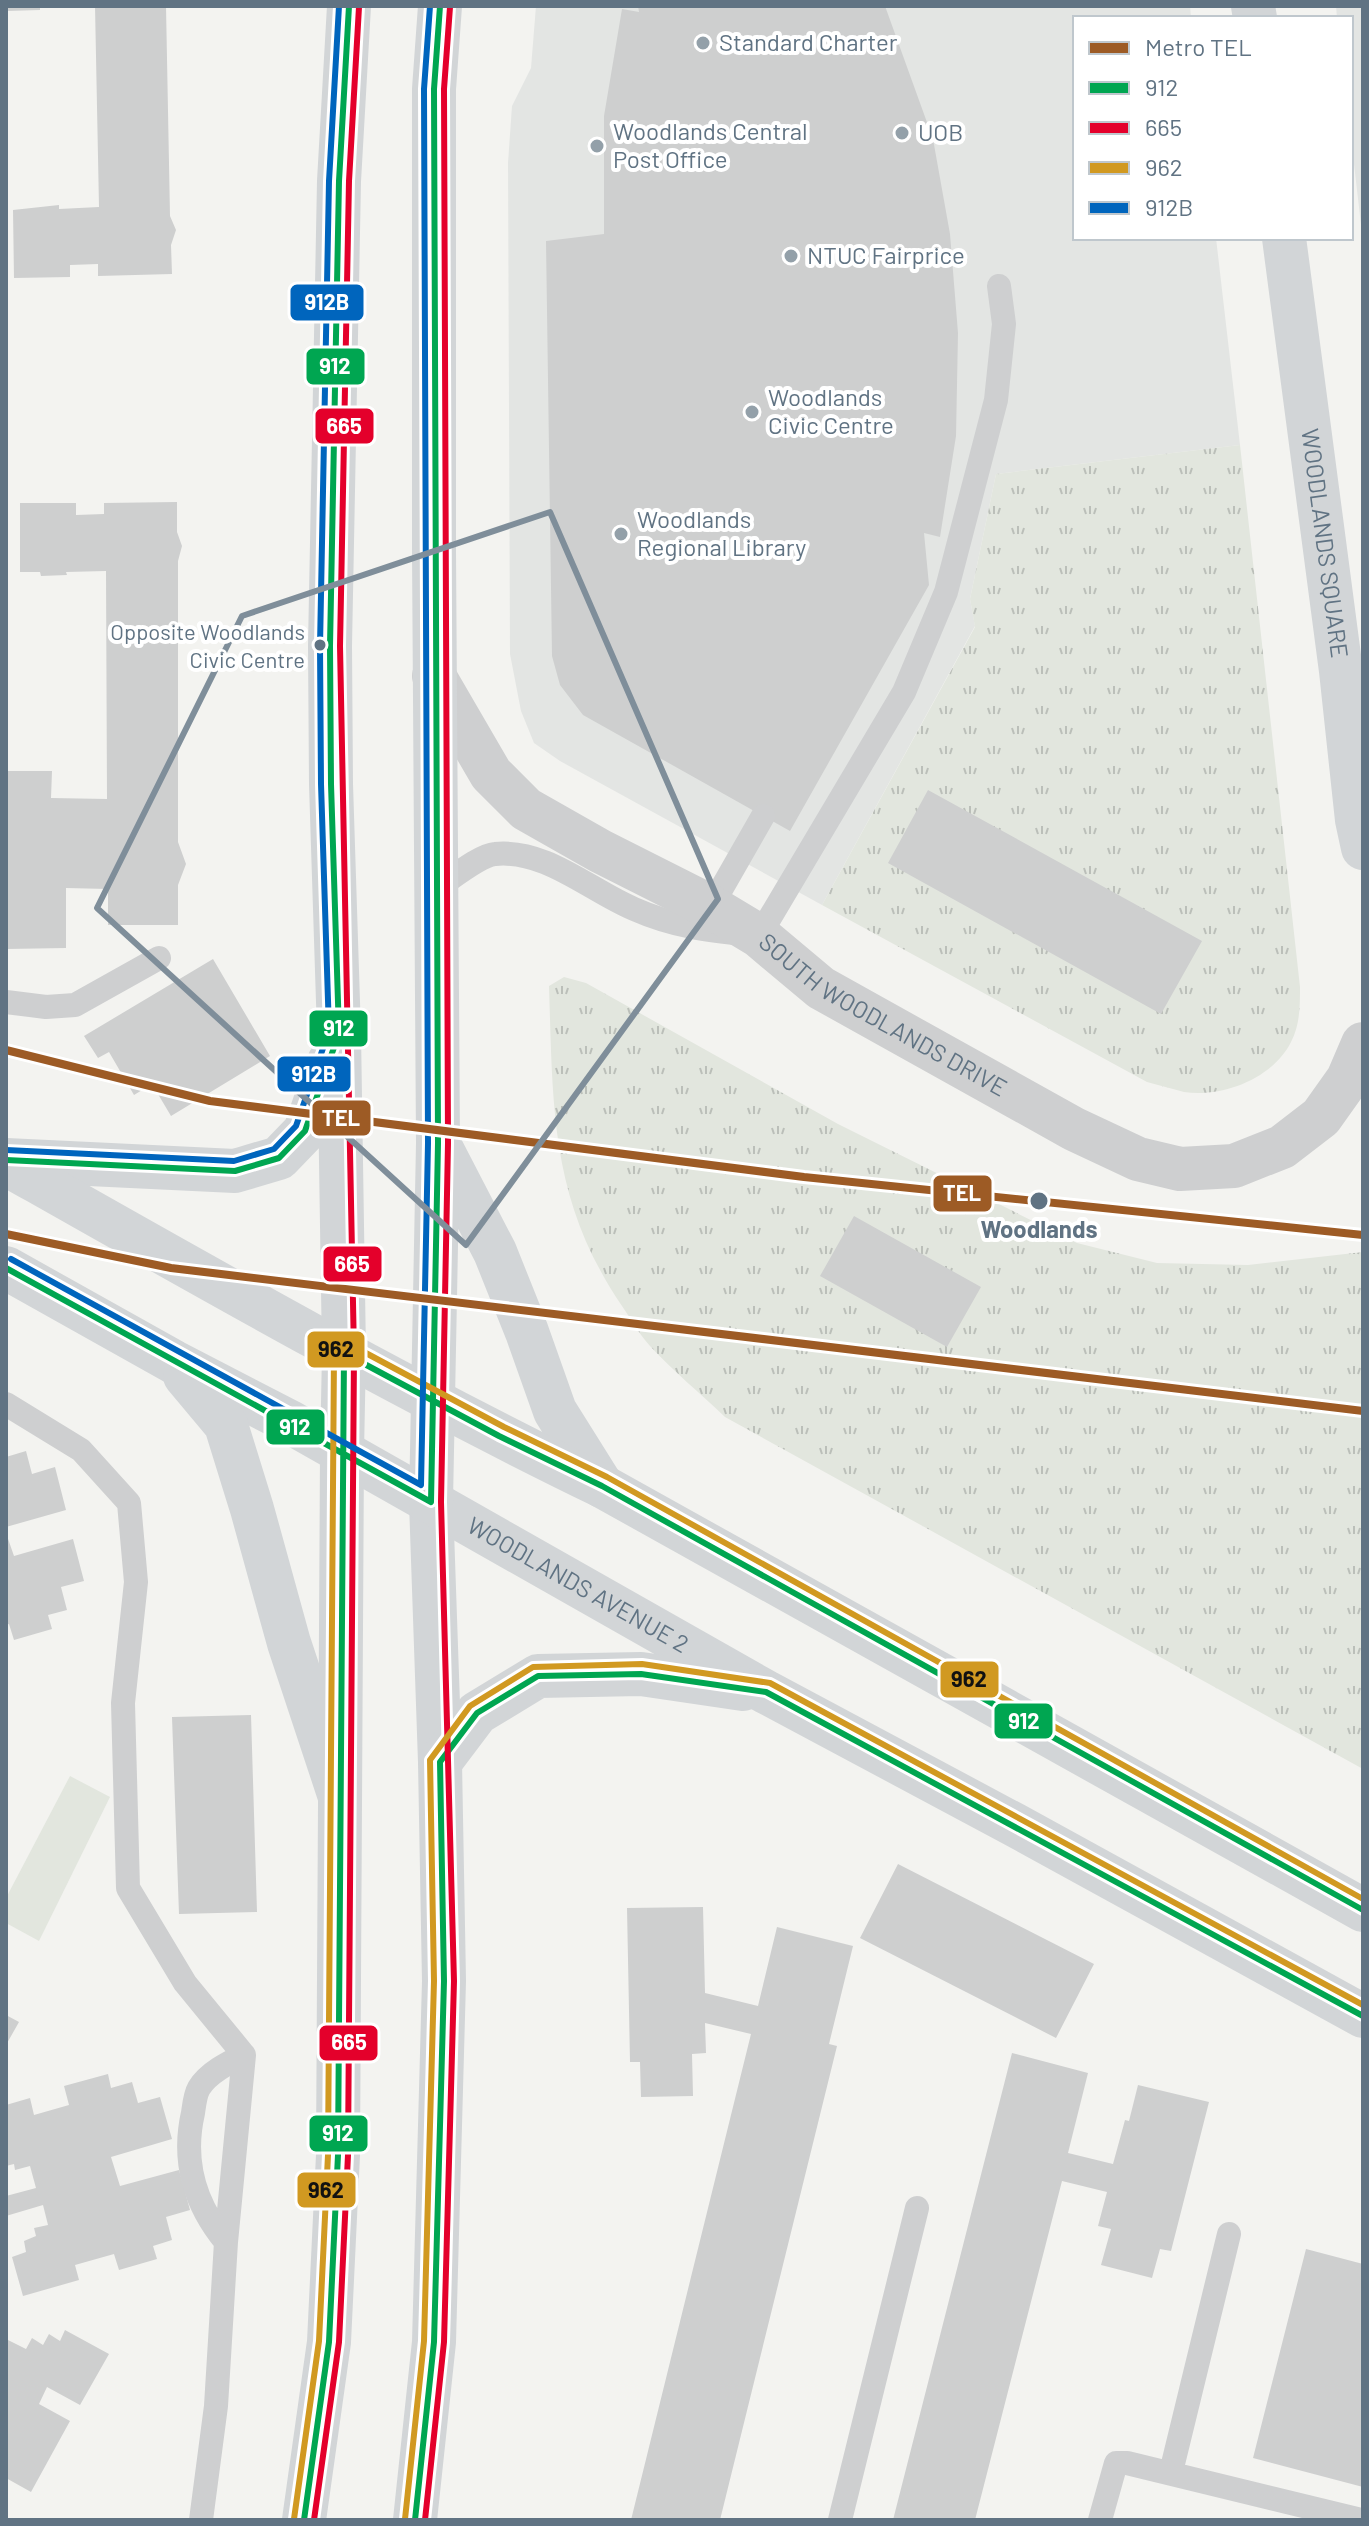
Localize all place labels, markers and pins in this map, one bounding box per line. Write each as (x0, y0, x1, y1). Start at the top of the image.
place label: Standard Charter (719, 27, 898, 56)
marker: Standard Charter (694, 34, 712, 52)
place label: Woodlands Central Post Office (613, 116, 808, 173)
place label: UOB (918, 117, 963, 146)
marker: UOB (893, 124, 911, 142)
marker: Woodlands Central Post Office (588, 137, 606, 155)
place label: NTUC Fairprice (807, 240, 965, 269)
marker: NTUC Fairprice (782, 247, 800, 265)
place label: Woodlands Civic Centre (768, 382, 894, 439)
marker: Woodlands Civic Centre (743, 403, 761, 421)
place label: Woodlands Regional Library (637, 504, 806, 561)
marker: Woodlands Regional Library (612, 525, 630, 543)
place label: Opposite Woodlands Civic Centre (110, 618, 305, 672)
marker: Opposite Woodlands Civic Centre (312, 637, 328, 653)
marker: Woodlands (1028, 1190, 1050, 1212)
place label: Woodlands (980, 1214, 1098, 1243)

